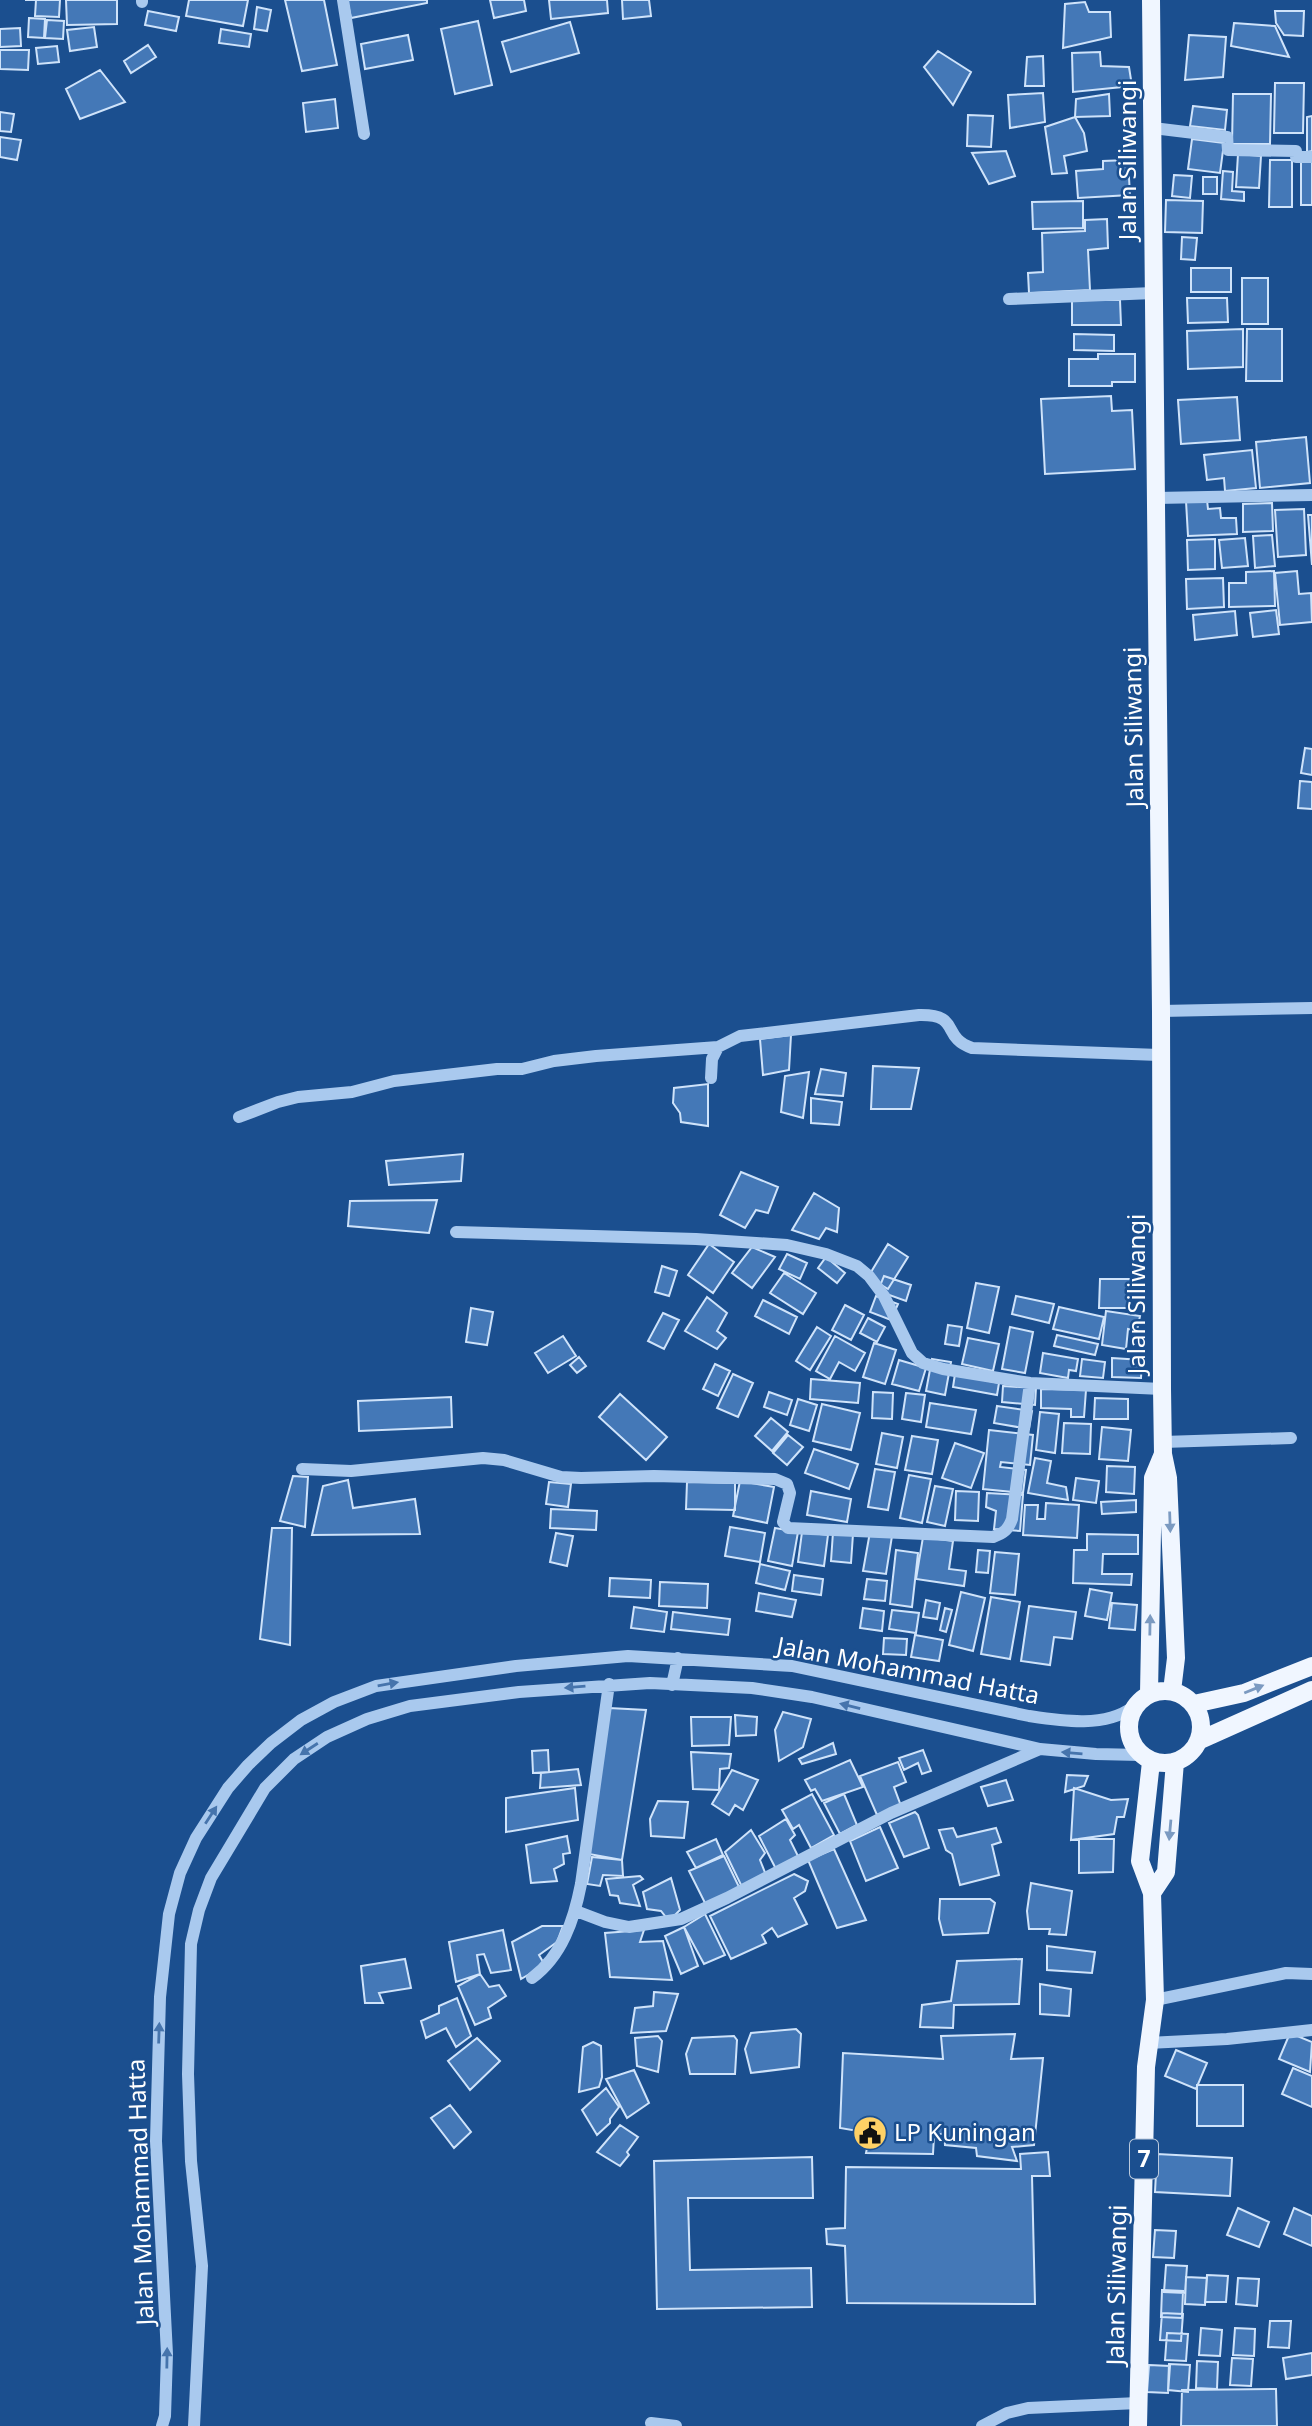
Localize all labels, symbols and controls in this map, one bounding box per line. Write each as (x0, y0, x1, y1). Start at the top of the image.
street label: Jalan Siliwangi (1110, 80, 1143, 242)
street label: Jalan Siliwangi (1115, 646, 1150, 810)
street label: Jalan Siliwangi (1119, 1214, 1152, 1376)
one-way arrow (1165, 1511, 1176, 1533)
one-way arrow (1144, 1614, 1156, 1636)
street label: Jalan Mohammad Hatta (772, 1628, 1042, 1711)
one-way arrow (377, 1678, 399, 1689)
one-way arrow (564, 1682, 586, 1693)
one-way arrow (1244, 1683, 1265, 1694)
one-way arrow (838, 1700, 860, 1711)
one-way arrow (300, 1742, 318, 1756)
one-way arrow (1061, 1747, 1083, 1758)
one-way arrow (204, 1806, 217, 1825)
one-way arrow (1164, 1819, 1175, 1841)
one-way arrow (153, 2022, 165, 2044)
street label: Jalan Mohammad Hatta (118, 2058, 161, 2328)
public building icon: LP Kuningan (851, 2114, 889, 2152)
place label: LP Kuningan (894, 2115, 1036, 2148)
road number: 7 (1130, 2140, 1158, 2178)
street label: Jalan Siliwangi (1098, 2204, 1133, 2368)
one-way arrow (161, 2347, 172, 2369)

